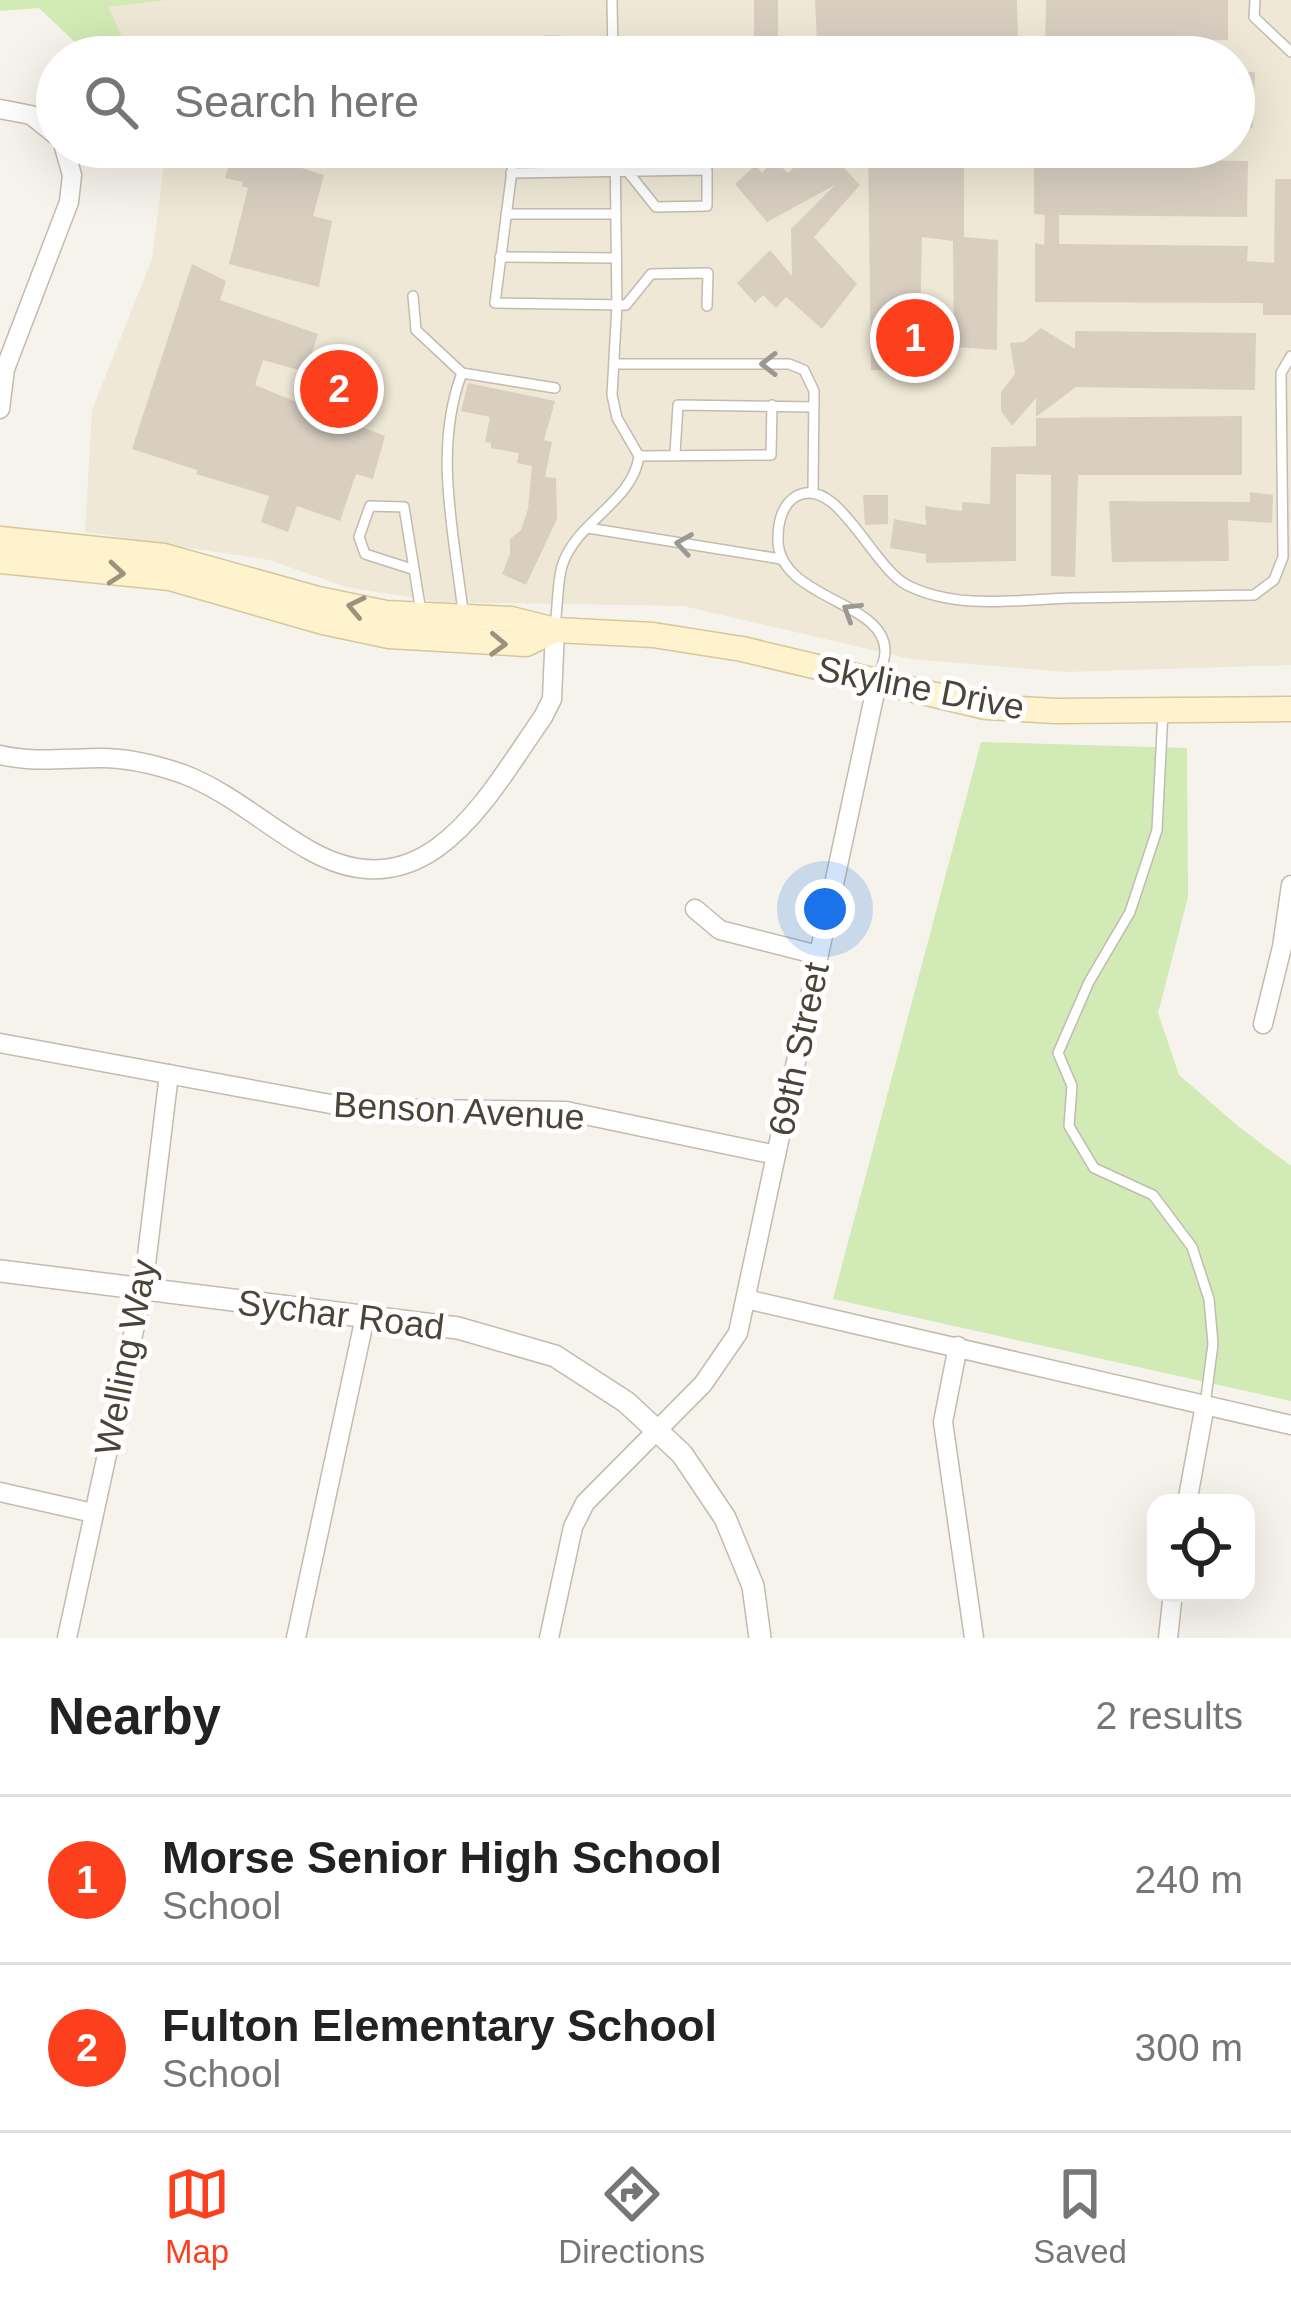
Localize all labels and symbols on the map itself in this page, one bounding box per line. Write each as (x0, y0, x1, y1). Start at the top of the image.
pin: 1 (876, 293, 954, 383)
pin: 2 (300, 344, 378, 434)
one-way arrow (759, 351, 777, 377)
one-way arrow (674, 532, 694, 557)
one-way arrow (107, 560, 126, 585)
one-way arrow (346, 595, 366, 621)
one-way arrow (842, 603, 864, 625)
one-way arrow (489, 630, 508, 656)
street label: Skyline Drive (814, 647, 1028, 728)
your location (795, 879, 855, 939)
street label: 69th Street (760, 959, 837, 1140)
street label: Benson Avenue (332, 1083, 586, 1138)
street label: Welling Way (86, 1256, 165, 1458)
street label: Sychar Road (235, 1281, 447, 1348)

